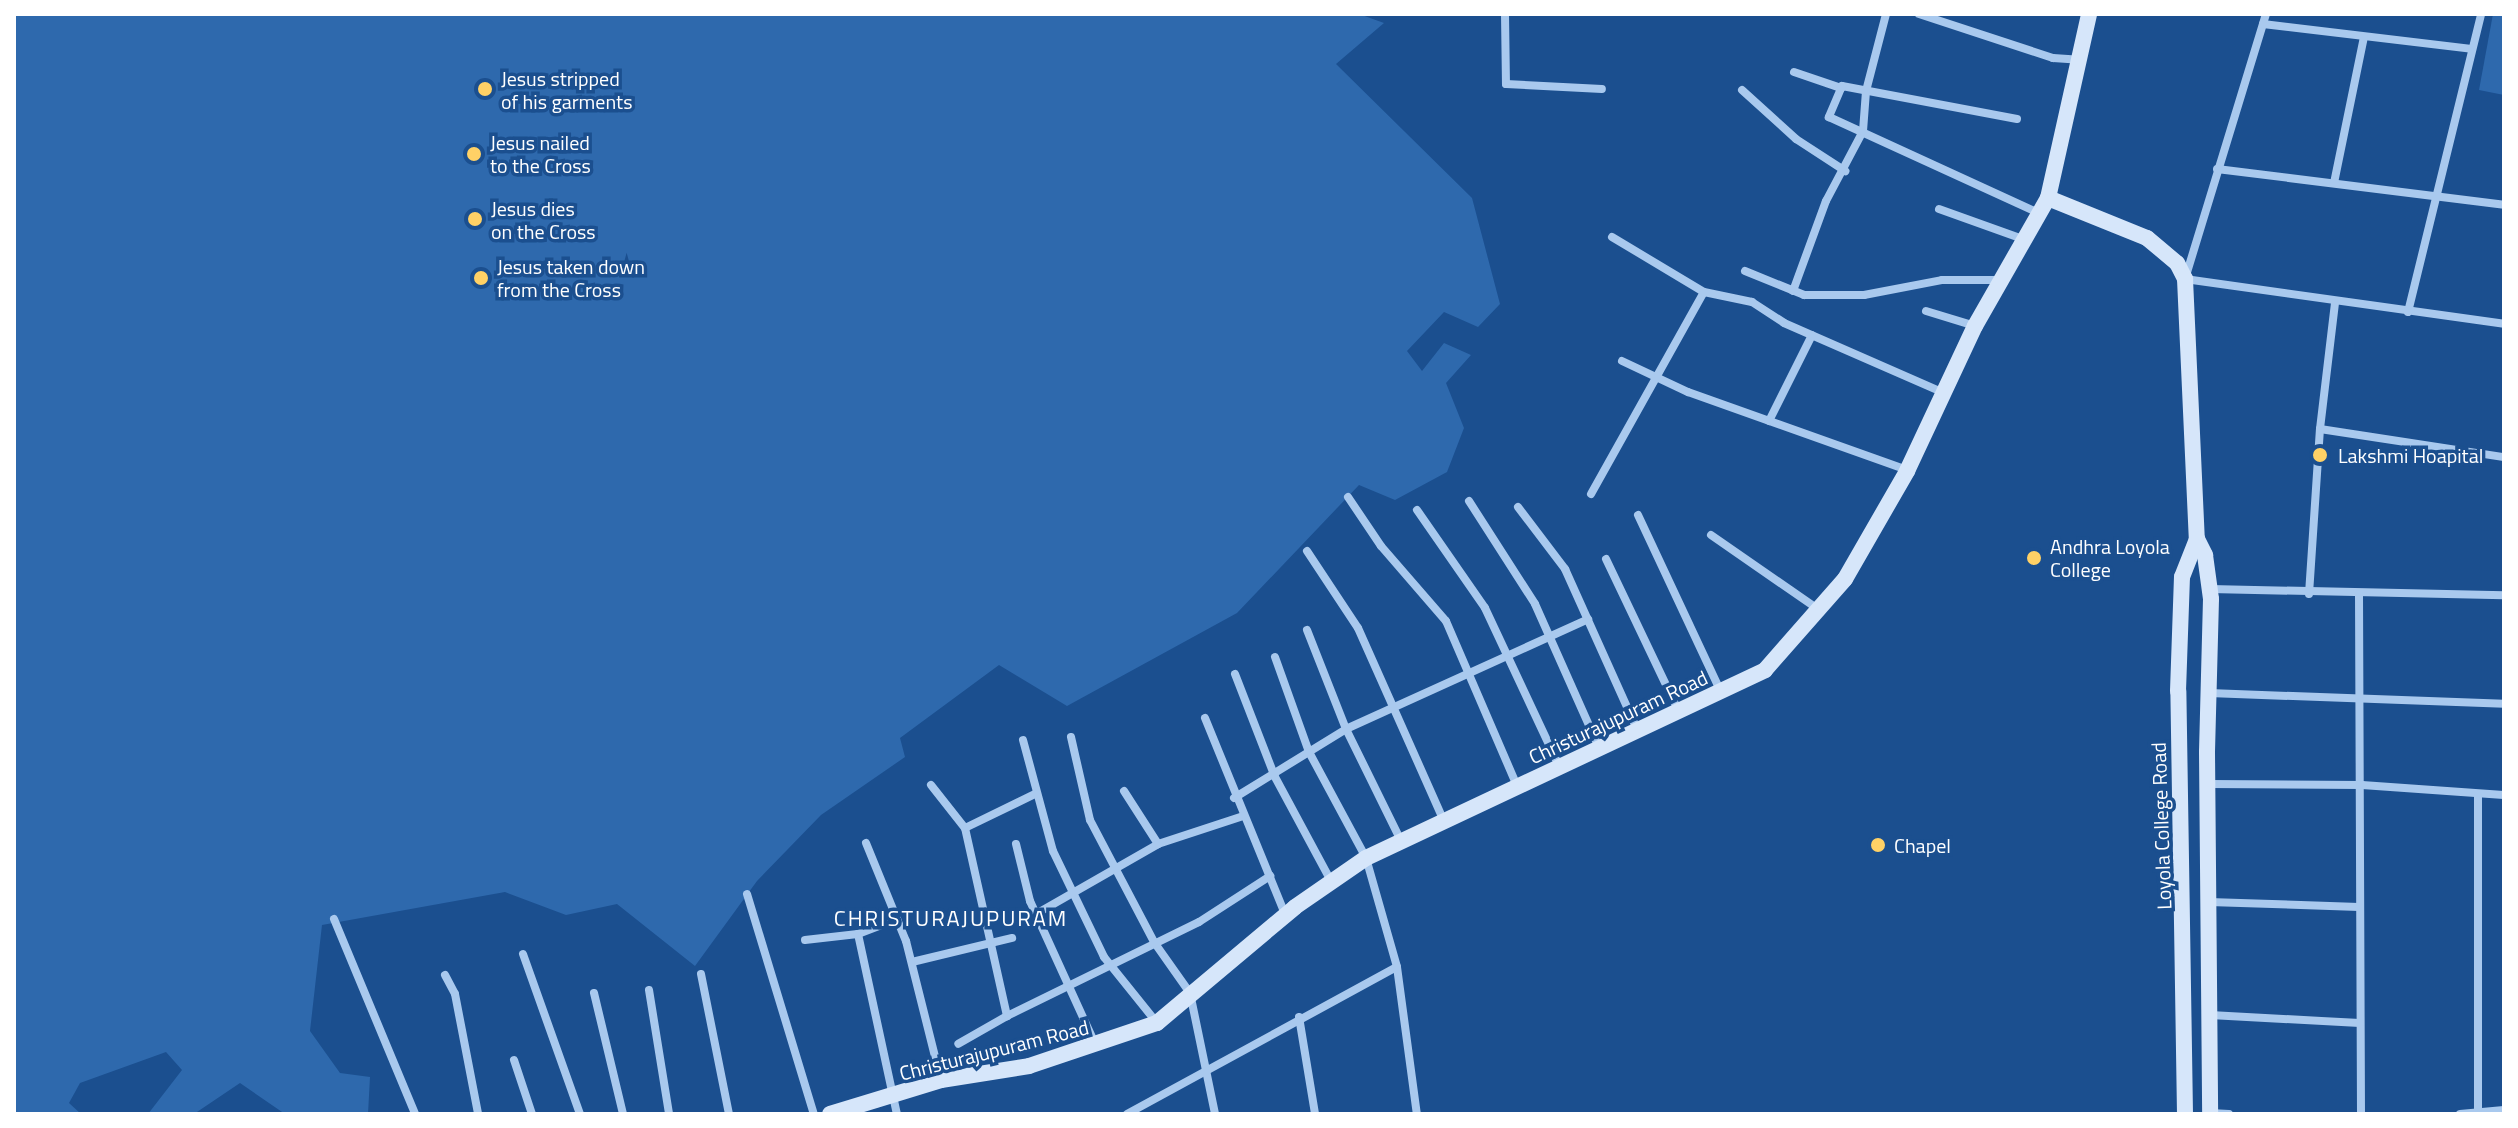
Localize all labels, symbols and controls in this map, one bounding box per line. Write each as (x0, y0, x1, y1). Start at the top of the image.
place label: Jesus stripped of his garments (501, 66, 632, 113)
marker: Jesus stripped of his garments (476, 80, 494, 98)
place label: Jesus nailed to the Cross (490, 130, 591, 177)
marker: Jesus nailed to the Cross (465, 145, 483, 163)
place label: Jesus dies on the Cross (491, 196, 596, 243)
marker: Jesus dies on the Cross (466, 210, 484, 228)
place label: Jesus taken down from the Cross (497, 254, 645, 301)
marker: Jesus taken down from the Cross (472, 269, 490, 287)
place label: Lakshmi Hoapital (2338, 443, 2483, 467)
marker: Lakshmi Hoapital (2309, 444, 2331, 466)
place label: Andhra Loyola College (2050, 534, 2170, 581)
marker: Andhra Loyola College (2025, 549, 2043, 567)
street label: Christurajupuram Road (1525, 665, 1711, 769)
street label: Loyola College Road (2146, 742, 2176, 910)
place label: Chapel (1894, 833, 1951, 857)
marker: Chapel (1869, 836, 1887, 854)
district label: CHRISTURAJUPURAM (834, 906, 1068, 932)
street label: Christurajupuram Road (897, 1015, 1091, 1085)

